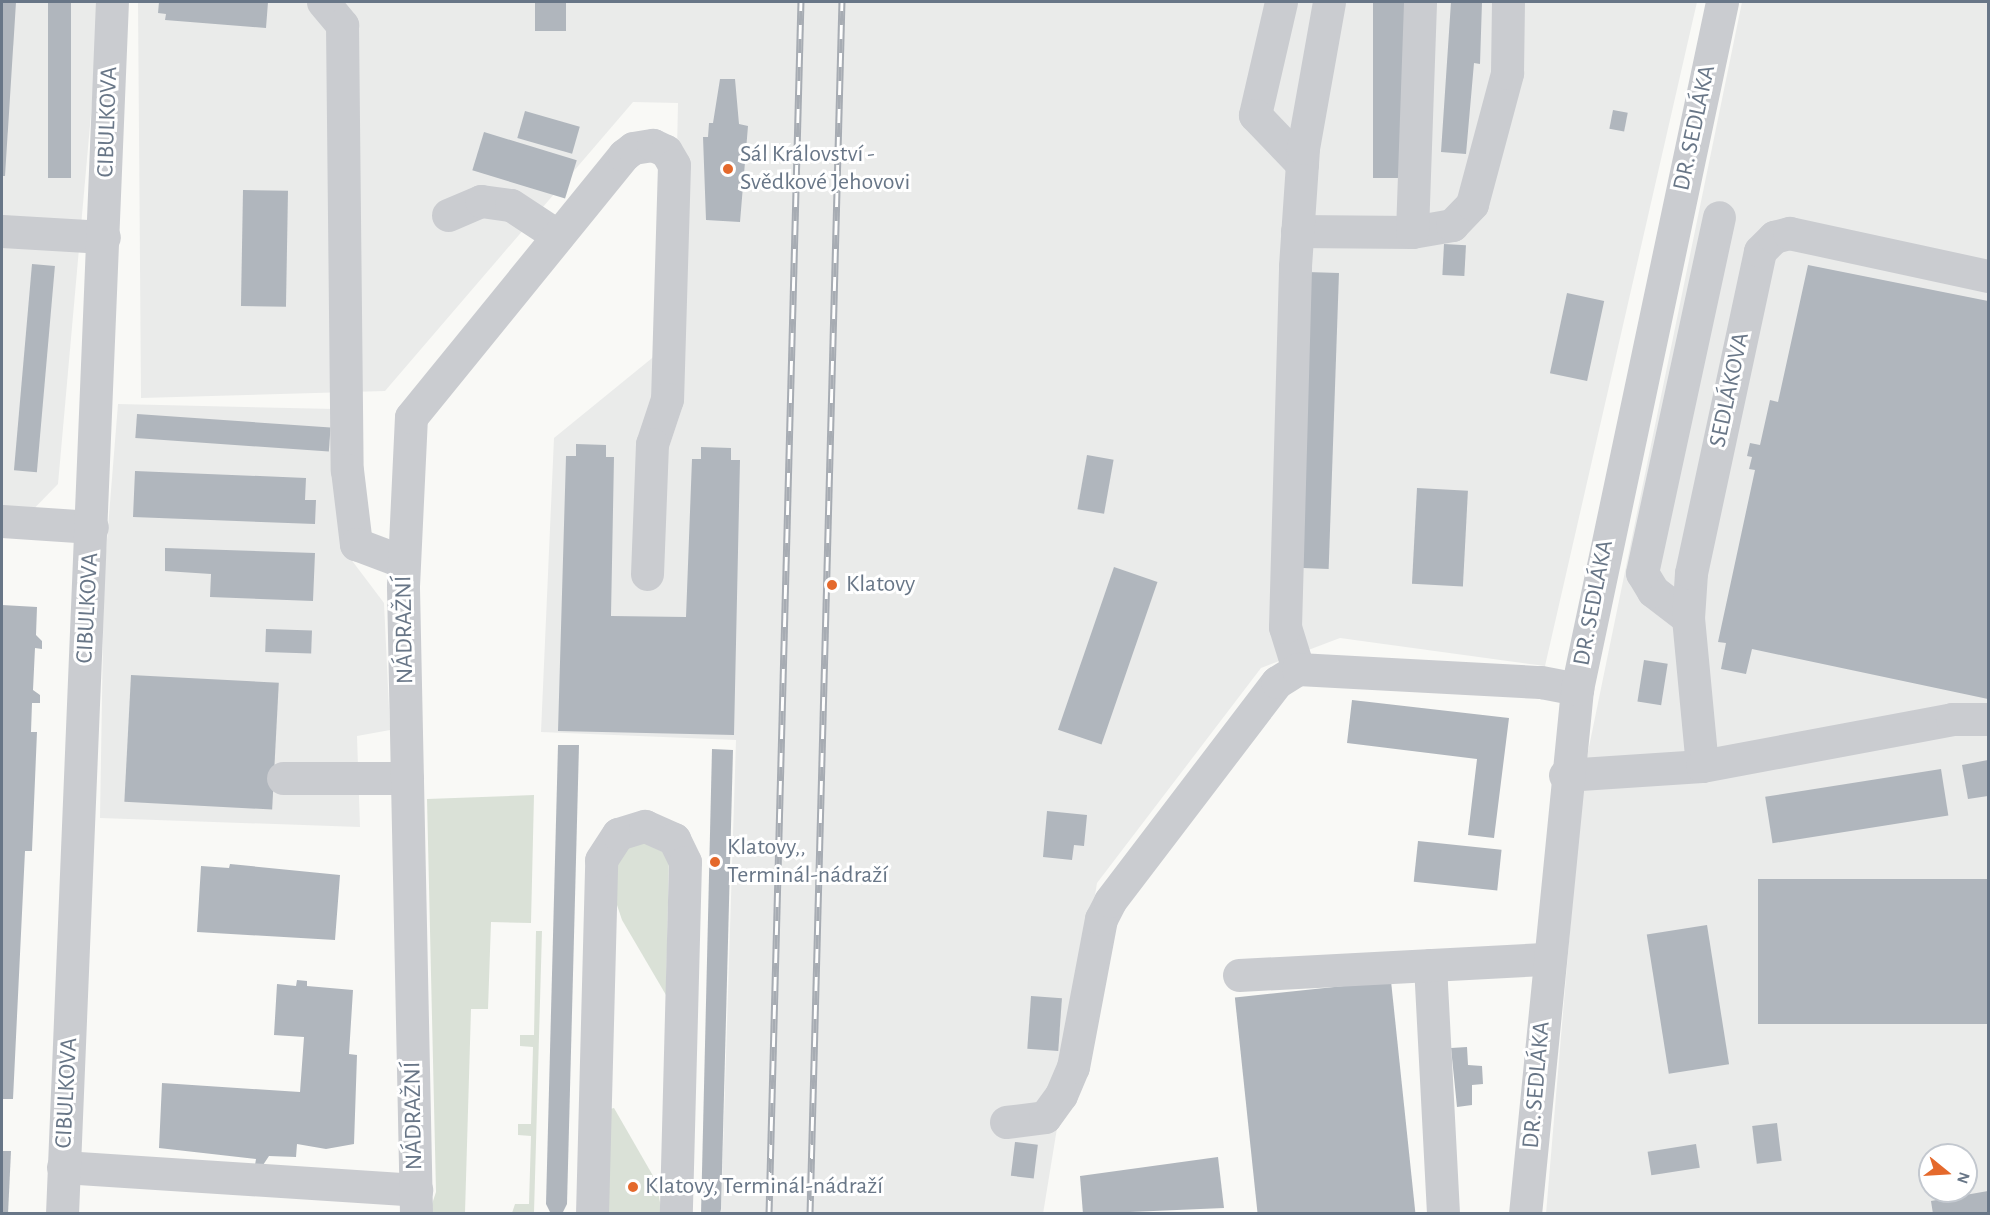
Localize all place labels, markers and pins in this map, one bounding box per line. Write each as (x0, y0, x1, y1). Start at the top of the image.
place label: Sál Království - Svědkové Jehovovi (740, 141, 910, 197)
marker: Sál Království - Svědkové Jehovovi (721, 162, 735, 176)
place label: Klatovy (846, 571, 915, 599)
marker: Klatovy (823, 576, 841, 594)
place label: Klatovy,, Terminál-nádraží (727, 834, 888, 890)
marker: Klatovy,, Terminál-nádraží (708, 855, 722, 869)
place label: Klatovy, Terminál-nádraží (645, 1173, 883, 1201)
marker: Klatovy, Terminál-nádraží (626, 1180, 640, 1194)

